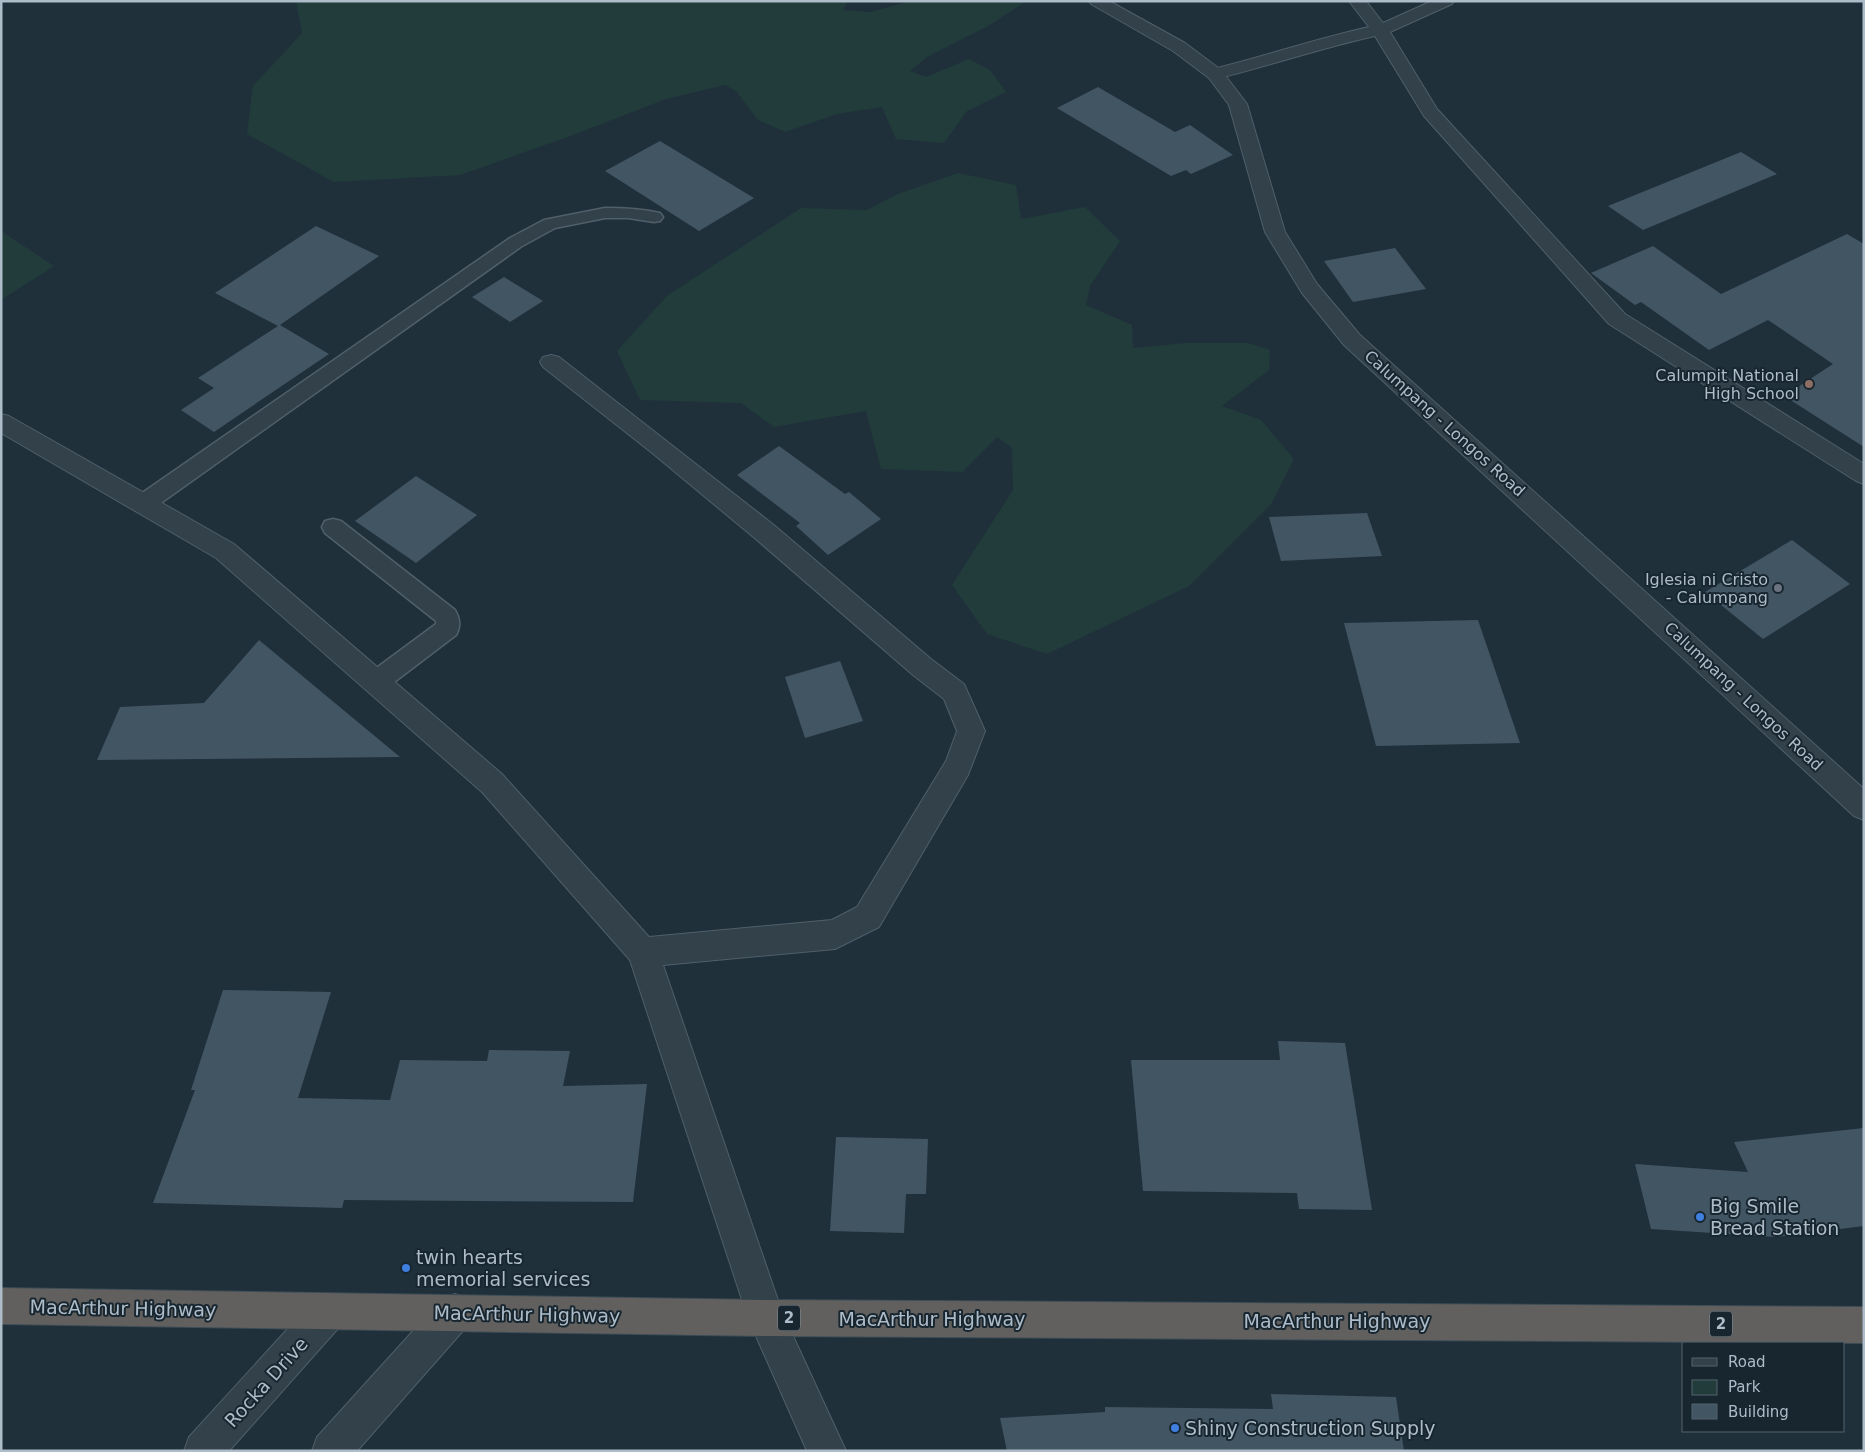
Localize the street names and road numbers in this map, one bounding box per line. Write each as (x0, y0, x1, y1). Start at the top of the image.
street label: Calumpang - Longos Road (1360, 346, 1529, 501)
street label: Calumpang - Longos Road (1661, 618, 1827, 775)
street label: MacArthur Highway (29, 1295, 217, 1321)
street label: MacArthur Highway (433, 1301, 621, 1327)
road number: 2 (778, 1306, 800, 1330)
street label: MacArthur Highway (839, 1308, 1025, 1330)
street label: MacArthur Highway (1244, 1310, 1430, 1332)
road number: 2 (1710, 1312, 1732, 1336)
street label: Rocka Drive (220, 1332, 312, 1432)

